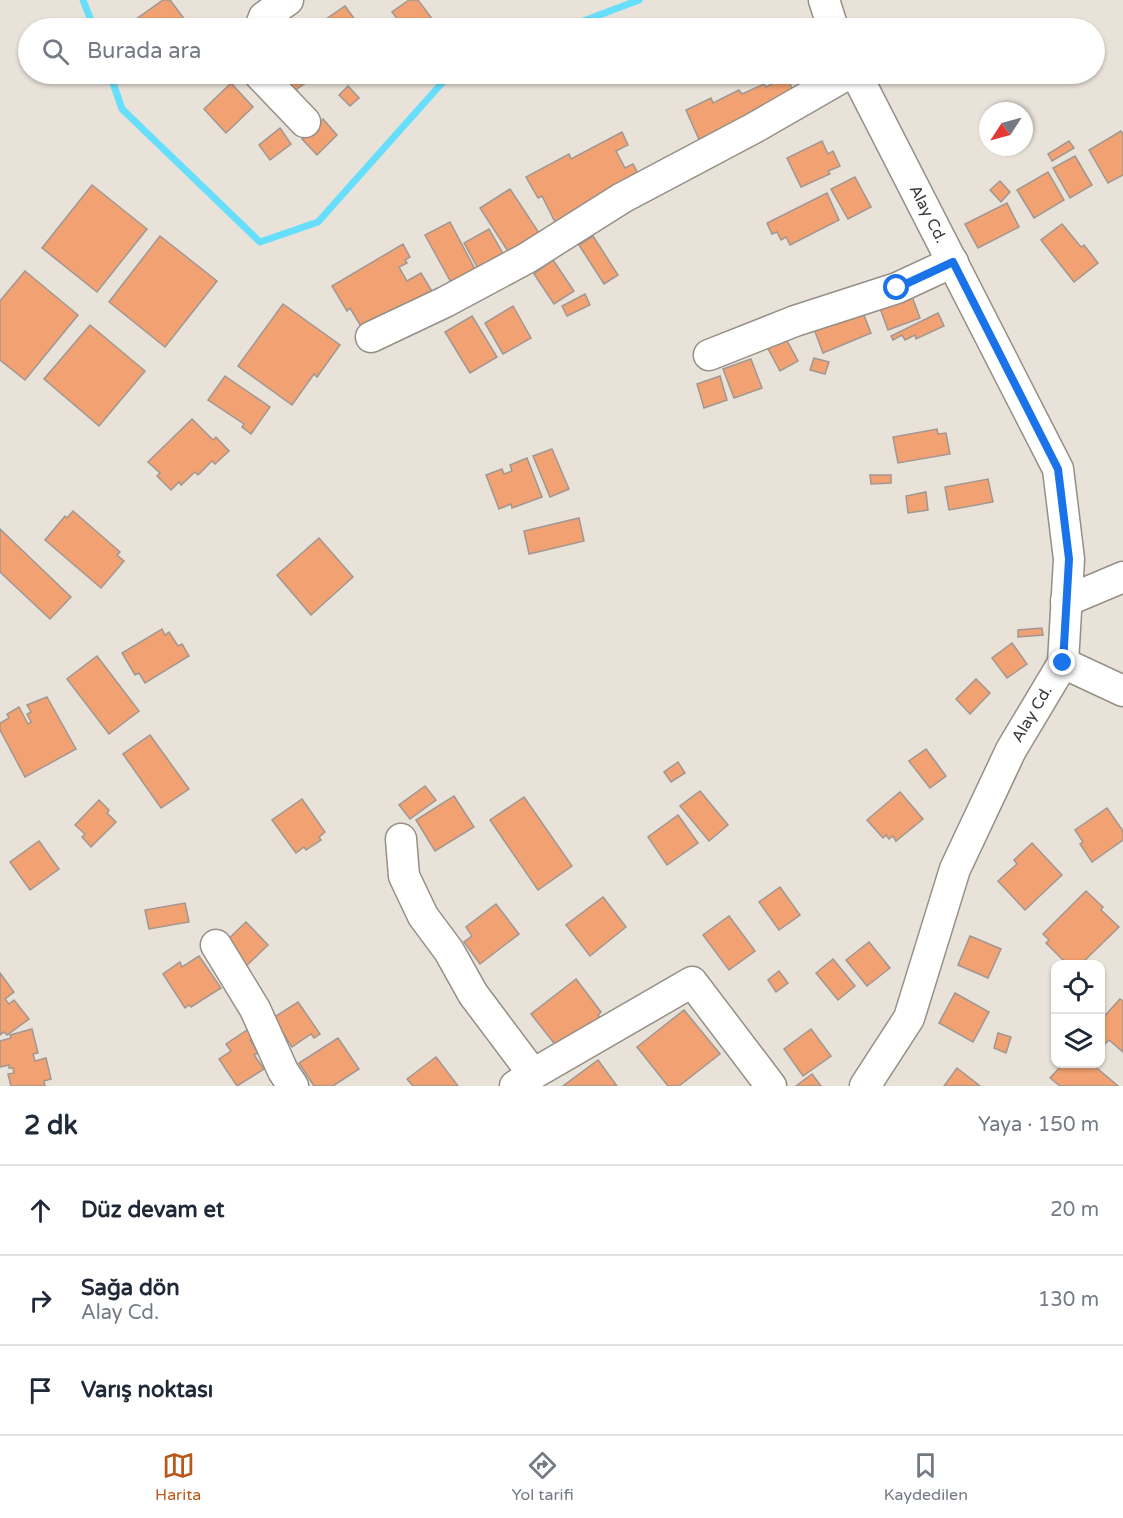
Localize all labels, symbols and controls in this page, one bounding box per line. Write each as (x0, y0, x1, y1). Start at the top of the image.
search box (18, 18, 1105, 84)
icon: search (39, 35, 72, 68)
text: Burada ara (87, 38, 201, 64)
north arrow (979, 102, 1033, 156)
street label: Alay Cd. (905, 182, 951, 246)
route start (883, 274, 909, 300)
route end (1049, 649, 1075, 675)
street label: Alay Cd. (1007, 682, 1057, 746)
map controls (1051, 960, 1105, 1068)
button: locate (1051, 960, 1105, 1014)
button: layers (1051, 1014, 1105, 1068)
text: 2 dk (24, 1110, 78, 1141)
text: Yaya · 150 m (978, 1113, 1099, 1137)
icon: ahead (24, 1194, 57, 1227)
text: Düz devam et (81, 1197, 224, 1223)
text: 20 m (1050, 1198, 1099, 1222)
text: Sağa dön (81, 1275, 180, 1301)
icon: right (24, 1284, 57, 1317)
text: 130 m (1038, 1288, 1099, 1312)
text: Alay Cd. (81, 1301, 159, 1325)
icon: arrive (24, 1374, 57, 1407)
text: Varış noktası (81, 1377, 213, 1403)
tab: Harita (155, 1449, 201, 1505)
tab: Yol tarifi (511, 1449, 574, 1505)
tab: Kaydedilen (884, 1449, 968, 1505)

